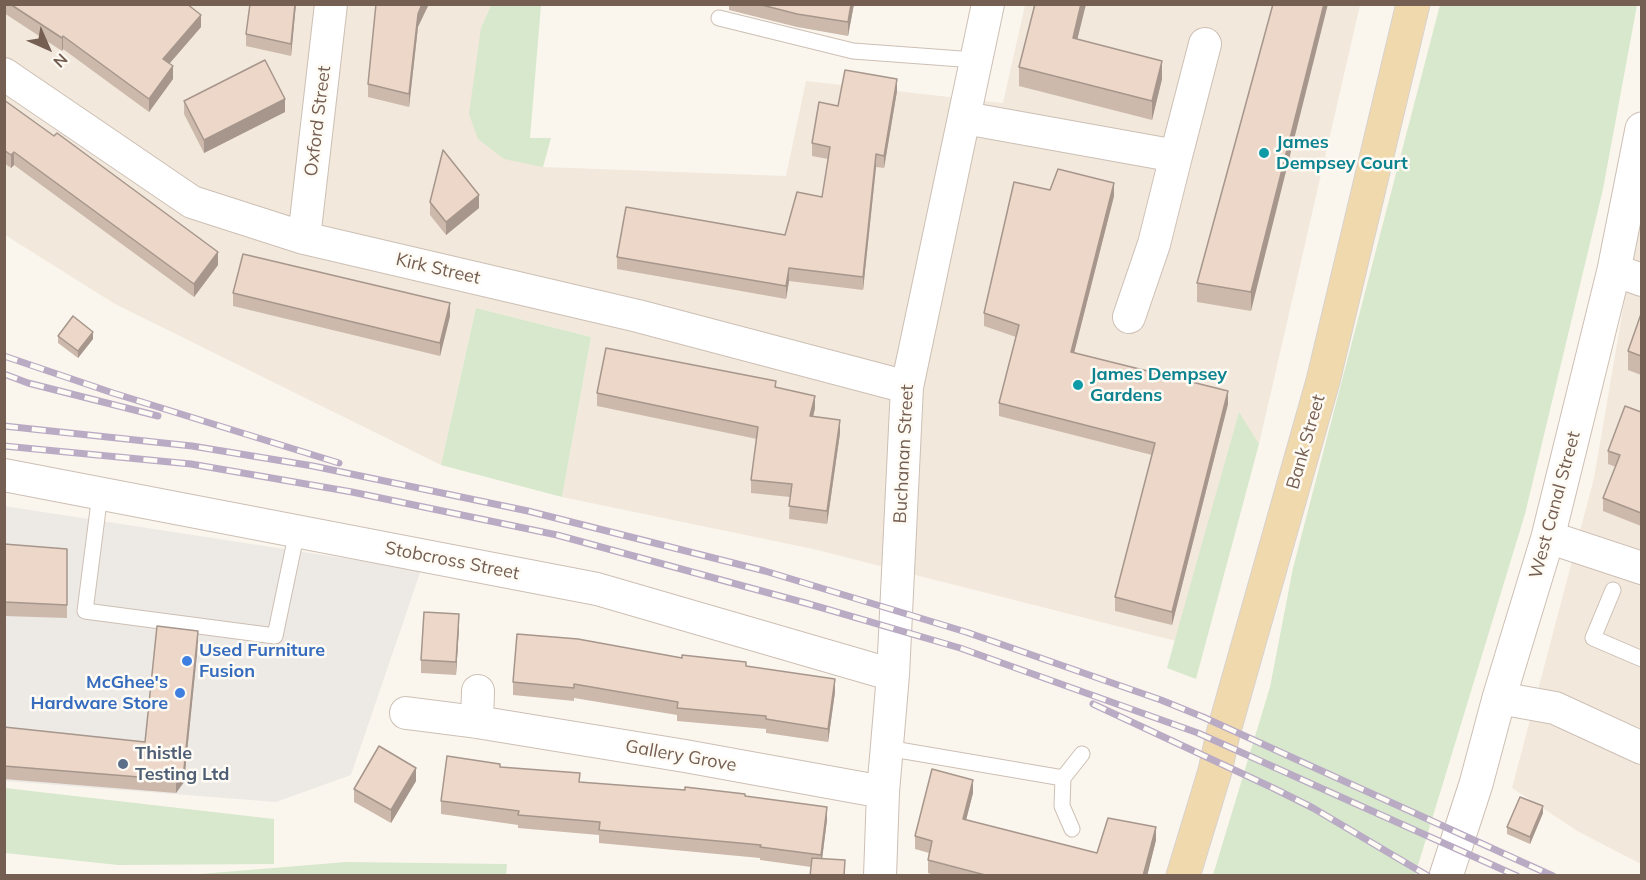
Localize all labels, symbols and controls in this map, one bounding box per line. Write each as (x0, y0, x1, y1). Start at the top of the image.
north arrow (18, 18, 78, 78)
text: N (49, 49, 72, 72)
street label: Oxford Street (300, 64, 336, 178)
place label: James Dempsey Court (1276, 132, 1408, 174)
marker: James Dempsey Court (1257, 146, 1271, 160)
street label: Kirk Street (394, 249, 482, 289)
place label: James Dempsey Gardens (1090, 364, 1227, 406)
marker: James Dempsey Gardens (1071, 378, 1085, 392)
street label: Buchanan Street (890, 384, 918, 524)
street label: Bank Street (1282, 392, 1330, 492)
street label: West Canal Street (1525, 429, 1585, 581)
street label: Stobcross Street (383, 537, 521, 585)
place label: Used Furniture Fusion (199, 640, 325, 682)
marker: Used Furniture Fusion (180, 654, 194, 668)
place label: McGhee's Hardware Store (31, 672, 168, 714)
marker: McGhee's Hardware Store (173, 686, 187, 700)
street label: Gallery Grove (624, 736, 738, 776)
place label: Thistle Testing Ltd (135, 743, 229, 786)
marker: Thistle Testing Ltd (116, 757, 130, 771)

